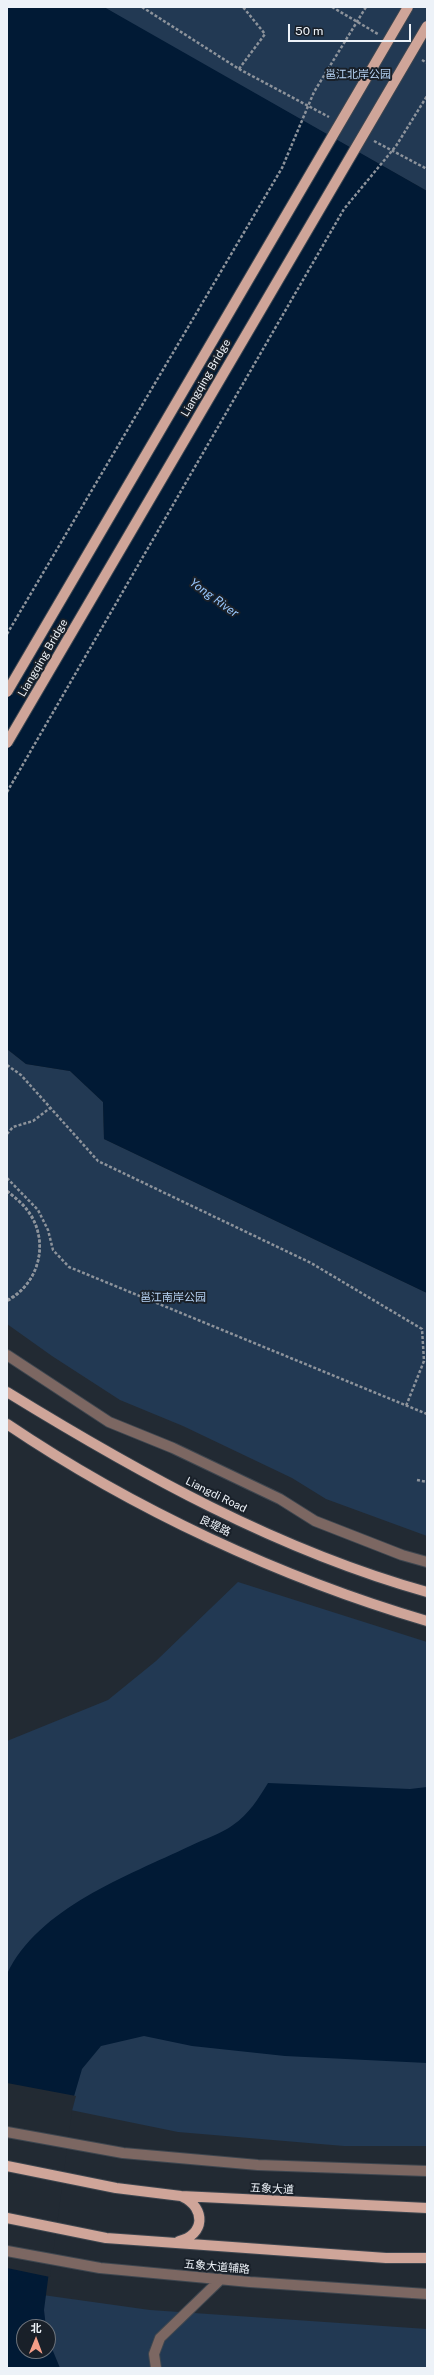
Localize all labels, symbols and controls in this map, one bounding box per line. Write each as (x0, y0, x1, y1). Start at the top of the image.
scale bar (290, 16, 413, 42)
text: 50 m (295, 24, 323, 38)
park label: 邕江北岸公园 (325, 68, 391, 82)
street label: Liangqing Bridge (178, 337, 234, 419)
water label: Yong River (187, 575, 241, 621)
street label: Liangqing Bridge (15, 617, 71, 699)
park label: 邕江南岸公园 (140, 1291, 206, 1305)
street label: Liangdi Road (183, 1475, 249, 1515)
street label: 良堤路 (197, 1513, 233, 1539)
street label: 五象大道 (250, 2181, 294, 2197)
street label: 五象大道辅路 (184, 2258, 250, 2276)
north arrow (16, 2319, 56, 2359)
text: 北 (31, 2322, 42, 2334)

